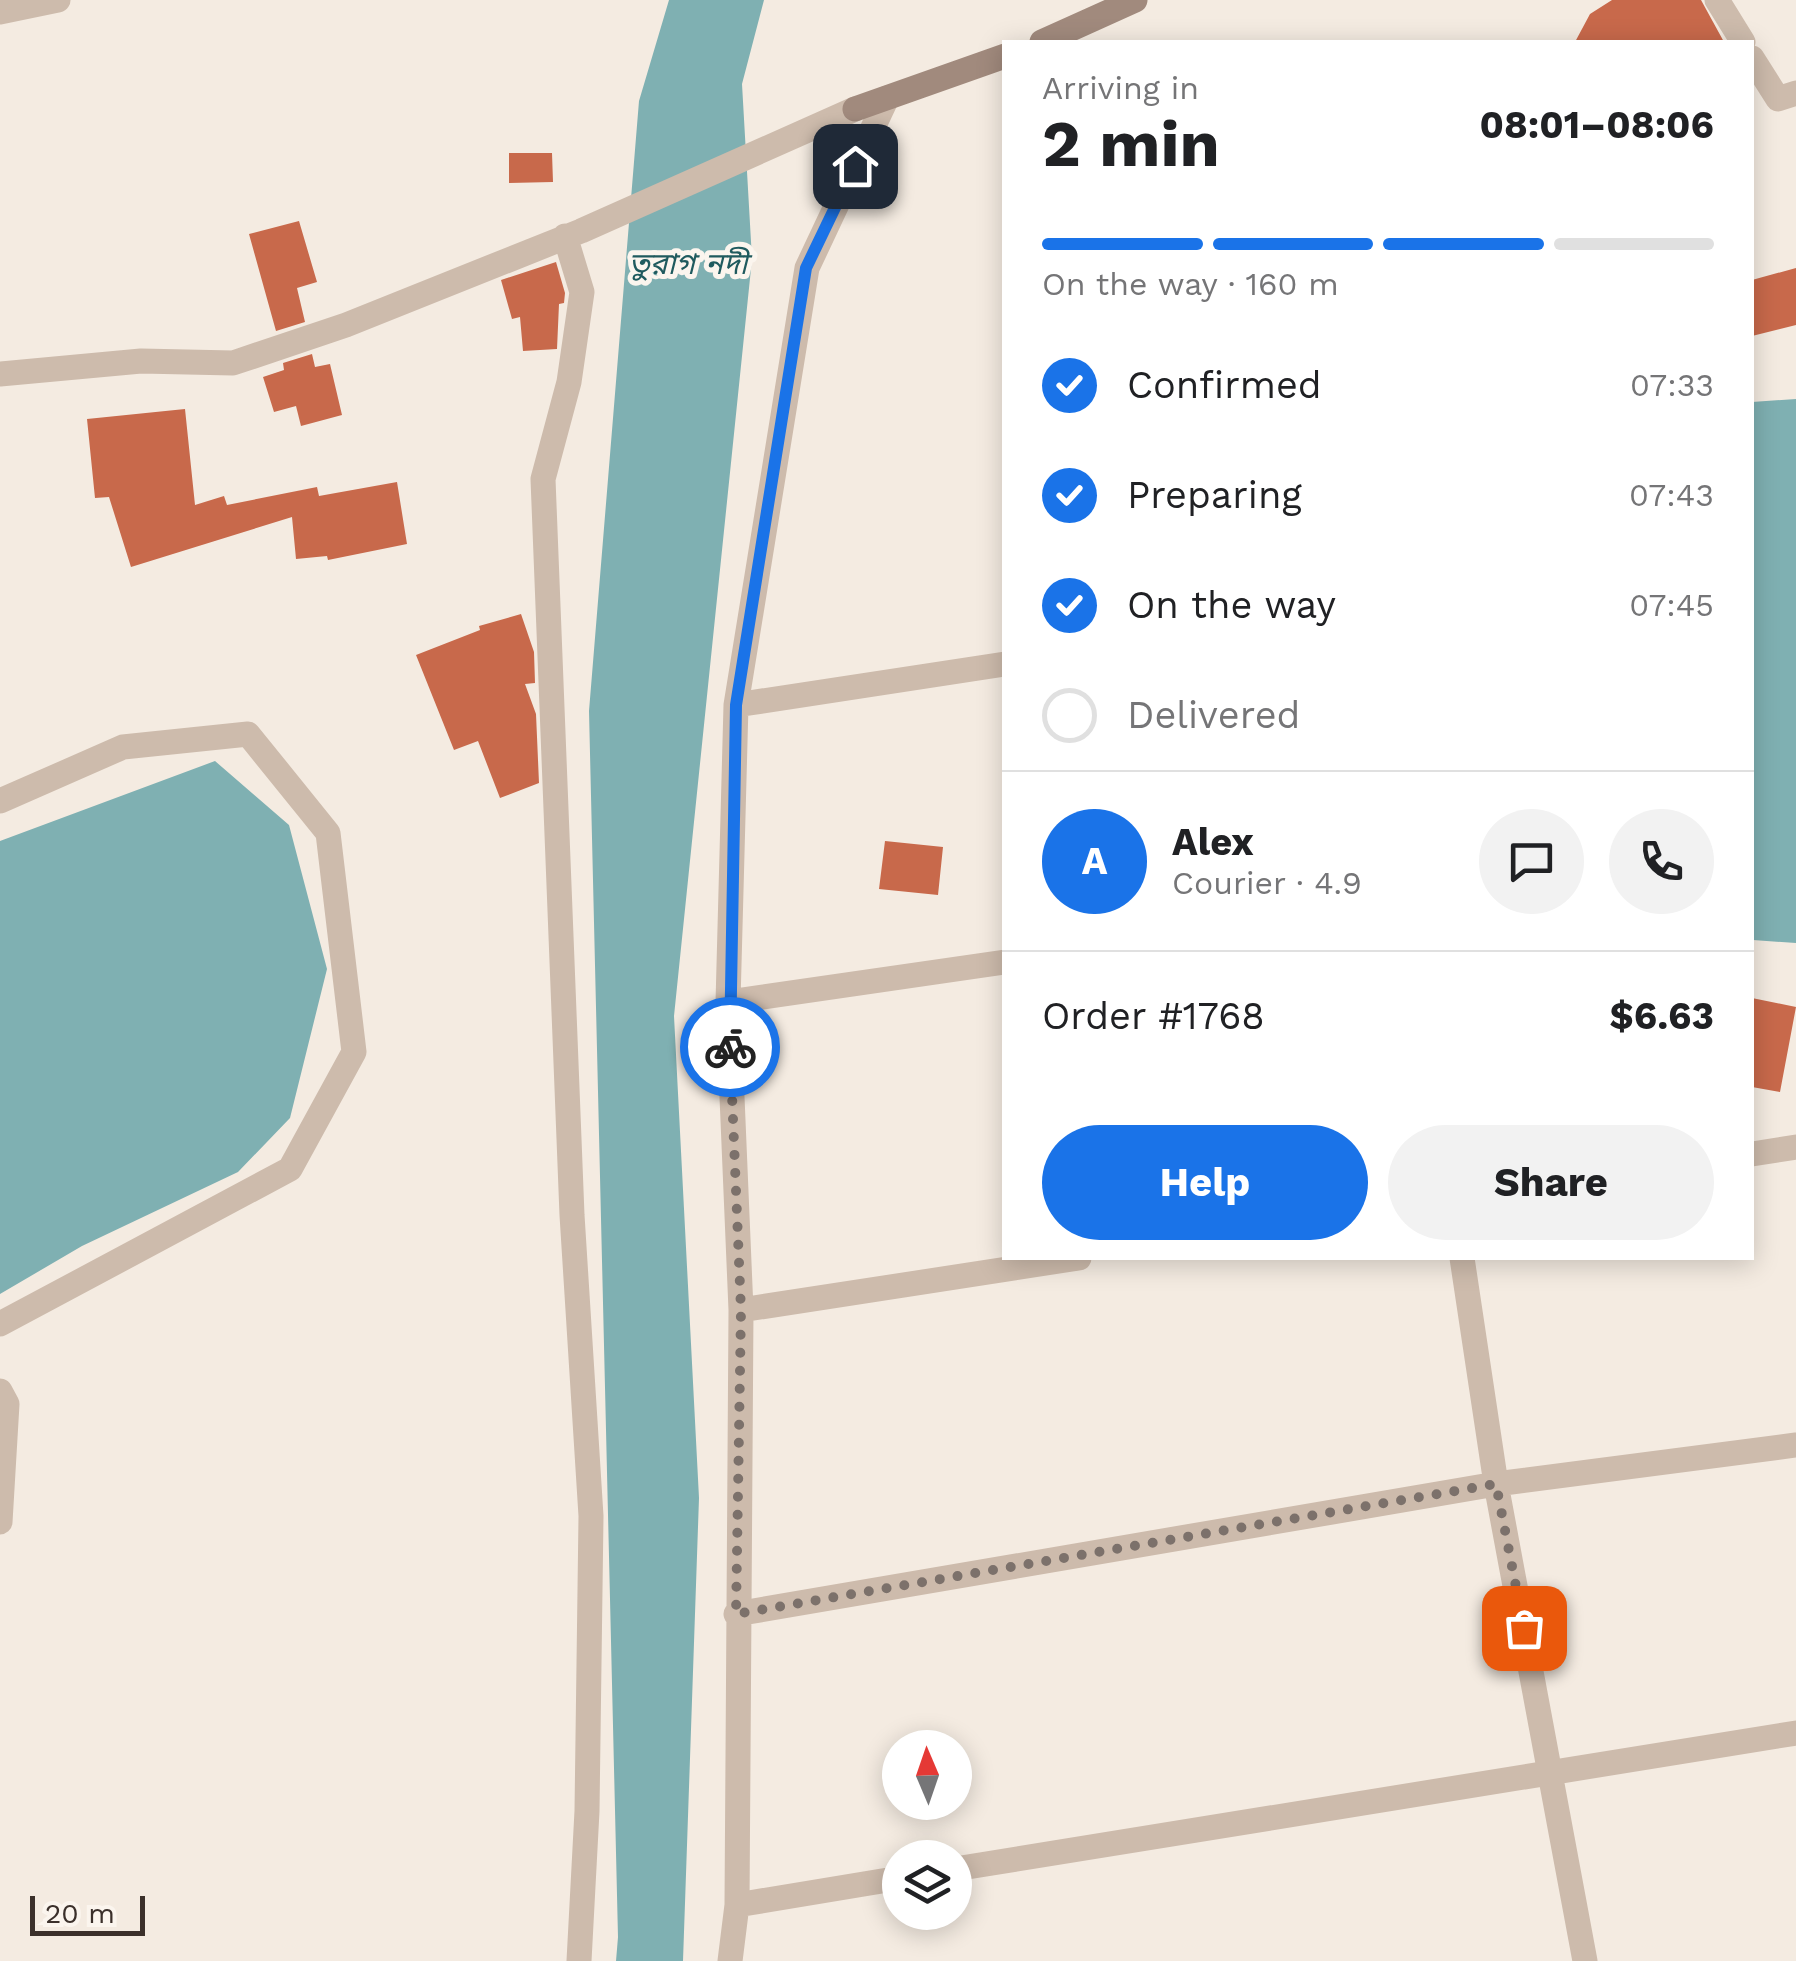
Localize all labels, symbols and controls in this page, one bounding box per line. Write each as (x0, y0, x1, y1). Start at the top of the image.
text: Arriving in (1042, 69, 1199, 107)
text: 08:01–08:06 (1479, 103, 1714, 147)
text: 2 min (1042, 106, 1220, 182)
pin (813, 124, 898, 209)
icon: home (828, 139, 883, 194)
water label: তুরাগ নদী (628, 246, 753, 281)
text: On the way · 160 m (1042, 265, 1339, 303)
icon: check (1042, 358, 1097, 413)
text: Confirmed (1127, 363, 1322, 407)
text: 07:33 (1630, 366, 1714, 404)
icon: check (1042, 468, 1097, 523)
text: Preparing (1127, 473, 1302, 517)
text: 07:43 (1629, 476, 1714, 514)
icon: check (1042, 578, 1097, 633)
text: On the way (1127, 583, 1336, 627)
text: 07:45 (1629, 586, 1714, 624)
text: Delivered (1127, 693, 1300, 737)
button: chat (1479, 809, 1584, 914)
button: phone (1609, 809, 1714, 914)
text: Alex (1172, 820, 1254, 864)
text: A (1082, 839, 1107, 883)
text: Courier · 4.9 (1172, 864, 1362, 902)
text: Order #1768 (1042, 994, 1265, 1038)
text: $6.63 (1609, 994, 1714, 1038)
courier (680, 997, 780, 1097)
icon: bike (703, 1020, 758, 1075)
button: Help (1042, 1125, 1368, 1240)
button: Share (1388, 1125, 1714, 1240)
pin (1482, 1586, 1567, 1671)
icon: bag (1497, 1601, 1552, 1656)
north arrow (882, 1730, 972, 1820)
map controls (882, 1730, 972, 1930)
button: layers (882, 1840, 972, 1930)
scale bar (30, 1891, 145, 1936)
text: 20 m (45, 1897, 115, 1930)

